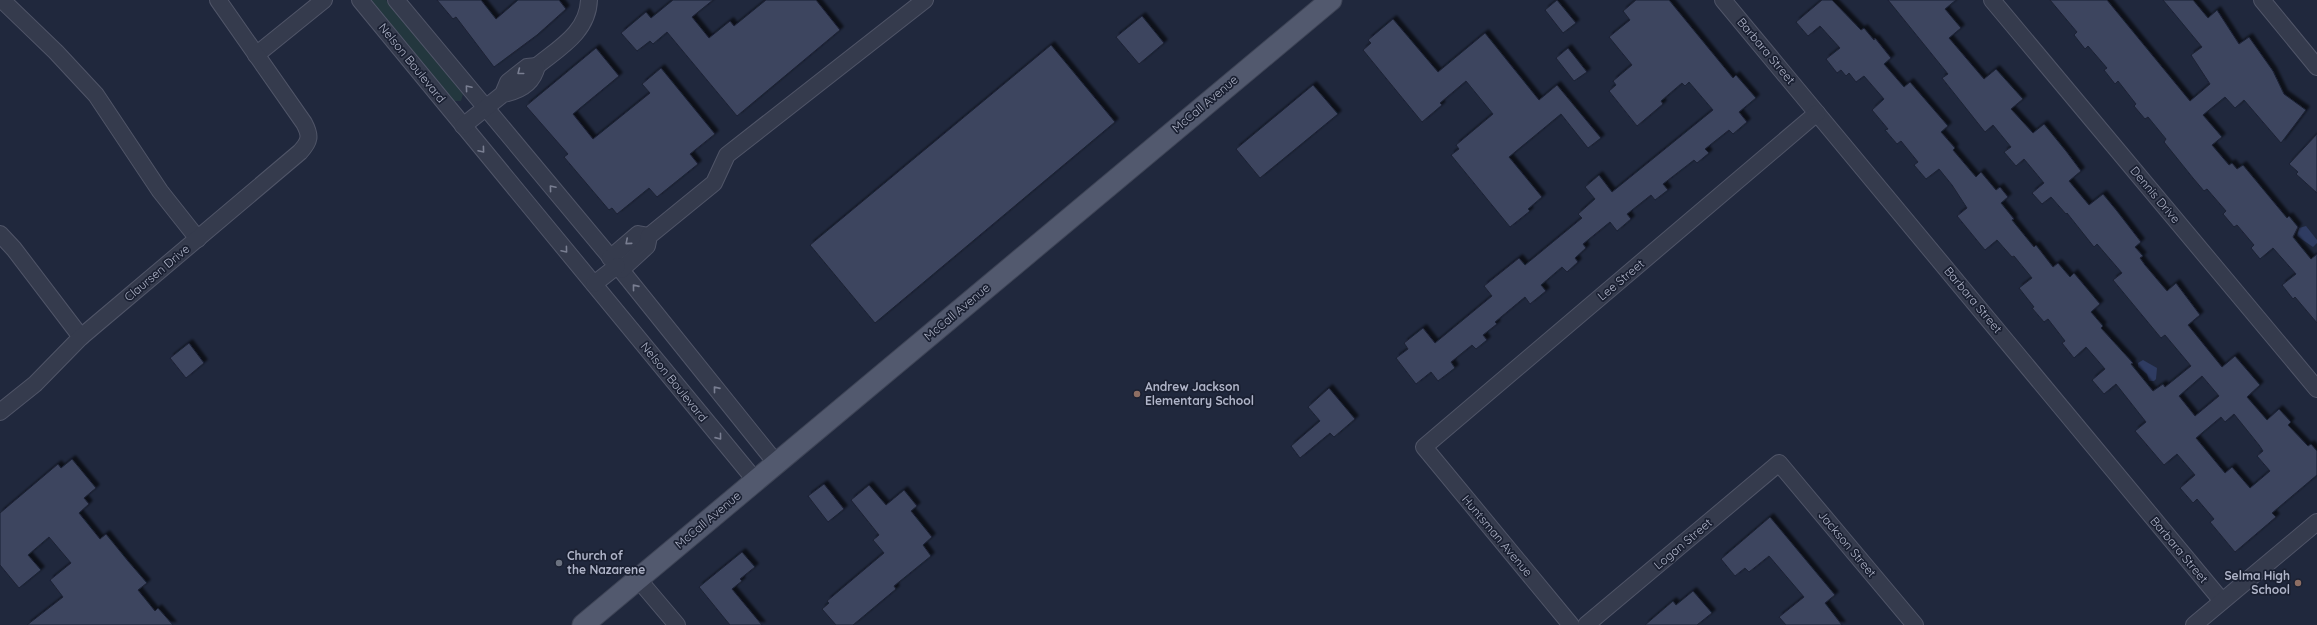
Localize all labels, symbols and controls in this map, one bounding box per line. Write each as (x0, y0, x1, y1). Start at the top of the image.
street label: Barbara Street (1734, 14, 1799, 87)
street label: Nelson Boulevard (376, 20, 449, 105)
one-way arrow (518, 67, 525, 74)
street label: McCall Avenue (1169, 72, 1241, 135)
one-way arrow (466, 85, 473, 92)
one-way arrow (478, 145, 485, 152)
street label: Dennis Drive (2127, 163, 2184, 226)
one-way arrow (549, 185, 556, 192)
one-way arrow (626, 238, 633, 245)
street label: Claursen Drive (121, 241, 193, 304)
one-way arrow (561, 245, 568, 252)
street label: Lee Street (1594, 256, 1647, 303)
street label: Barbara Street (1941, 263, 2006, 336)
street label: McCall Avenue (921, 280, 993, 343)
one-way arrow (633, 285, 640, 292)
street label: Nelson Boulevard (638, 339, 711, 424)
place label: Andrew Jackson Elementary School (1145, 379, 1254, 408)
one-way arrow (714, 386, 721, 393)
marker: Andrew Jackson Elementary School (1132, 389, 1142, 399)
one-way arrow (715, 432, 722, 439)
street label: McCall Avenue (672, 488, 744, 551)
street label: Huntsman Avenue (1459, 492, 1536, 580)
street label: Jackson Street (1815, 507, 1880, 580)
street label: Barbara Street (2147, 513, 2212, 586)
street label: Logan Street (1651, 515, 1715, 572)
place label: Church of the Nazarene (567, 548, 645, 577)
marker: Church of the Nazarene (554, 558, 564, 568)
place label: Selma High School (2224, 568, 2290, 597)
marker: Selma High School (2293, 578, 2303, 588)

